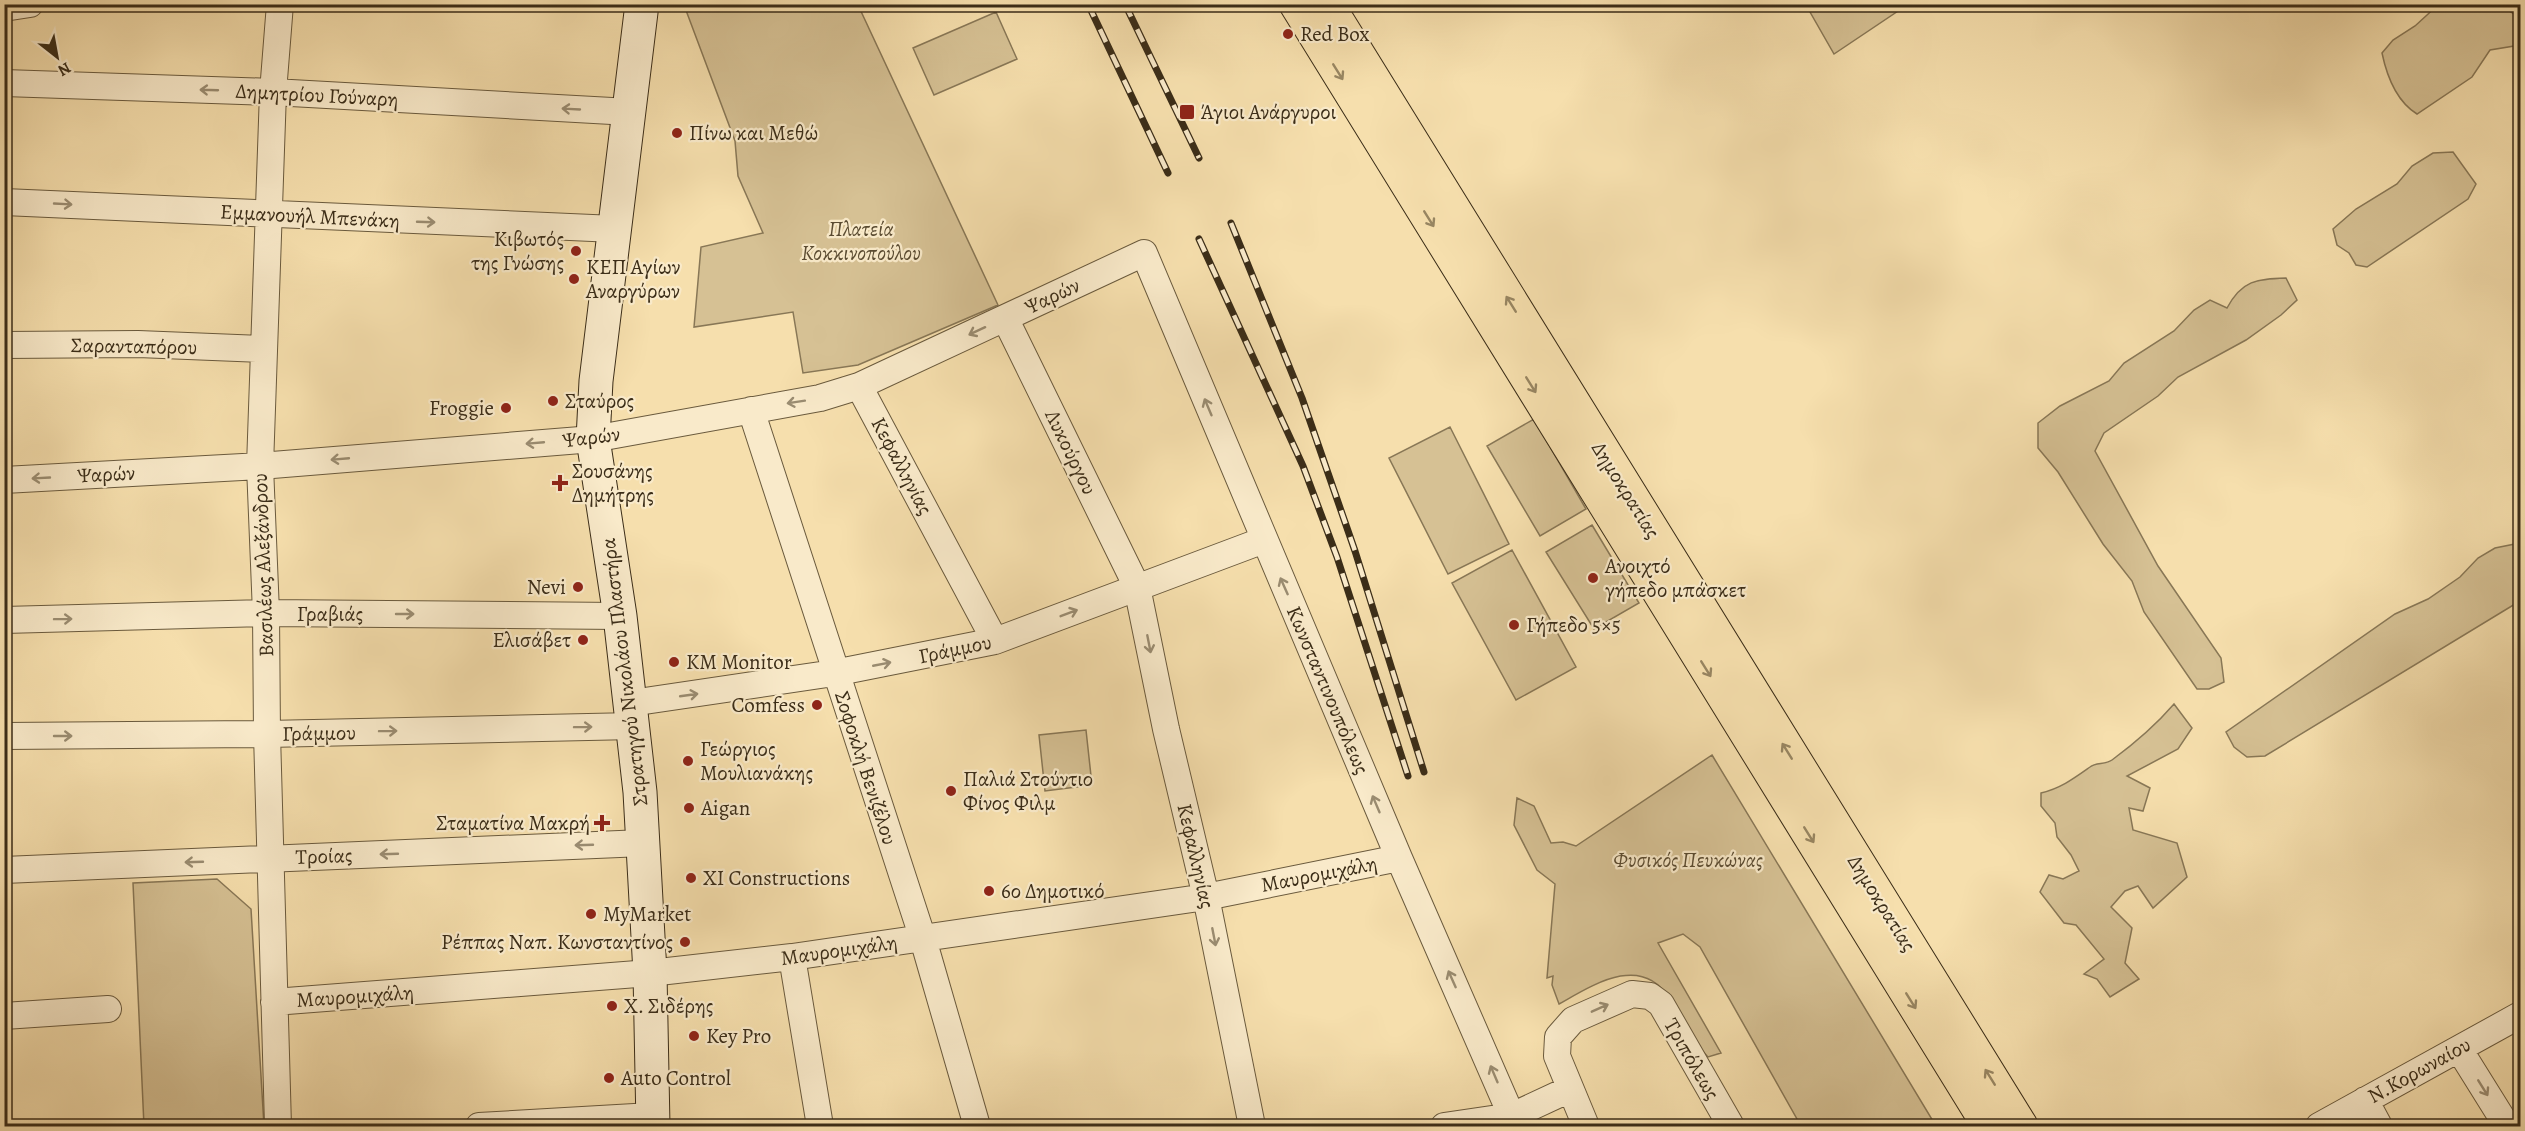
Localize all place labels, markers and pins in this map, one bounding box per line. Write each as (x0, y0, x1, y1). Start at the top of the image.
place label: Red Box (1300, 20, 1369, 48)
marker: Red Box (1281, 27, 1295, 41)
place label: Άγιοι Ανάργυροι (1200, 98, 1337, 126)
marker: Άγιοι Ανάργυροι (1178, 103, 1196, 121)
place label: Πίνω και Μεθώ (689, 119, 818, 147)
marker: Πίνω και Μεθώ (670, 126, 684, 140)
place label: Κιβωτός της Γνώσης (471, 225, 564, 277)
marker: Κιβωτός της Γνώσης (569, 244, 583, 258)
place label: ΚΕΠ Αγίων Αναργύρων (585, 253, 681, 305)
marker: ΚΕΠ Αγίων Αναργύρων (567, 272, 581, 286)
place label: Σταύρος (565, 387, 634, 415)
place label: Froggie (429, 394, 494, 422)
marker: Σταύρος (546, 394, 560, 408)
marker: Froggie (499, 401, 513, 415)
place label: Σουσάνης Δημήτρης (572, 457, 654, 509)
marker: Σουσάνης Δημήτρης (553, 476, 567, 490)
place label: Ανοιχτό γήπεδο μπάσκετ (1604, 552, 1746, 604)
marker: Ανοιχτό γήπεδο μπάσκετ (1586, 571, 1600, 585)
place label: Nevi (527, 573, 566, 601)
marker: Nevi (571, 580, 585, 594)
place label: Γήπεδο 5×5 (1526, 611, 1621, 639)
marker: Γήπεδο 5×5 (1507, 618, 1521, 632)
place label: Ελισάβετ (492, 626, 571, 654)
marker: Ελισάβετ (576, 633, 590, 647)
place label: KM Monitor (686, 648, 792, 676)
marker: KM Monitor (667, 655, 681, 669)
place label: Comfess (732, 691, 805, 719)
marker: Comfess (810, 698, 824, 712)
place label: Γεώργιος Μουλιανάκης (700, 735, 813, 787)
marker: Γεώργιος Μουλιανάκης (681, 754, 695, 768)
place label: Παλιά Στούντιο Φίνος Φιλμ (963, 765, 1093, 817)
marker: Παλιά Στούντιο Φίνος Φιλμ (944, 784, 958, 798)
place label: Aigan (700, 794, 750, 822)
marker: Aigan (682, 801, 696, 815)
place label: Σταματίνα Μακρή (436, 809, 590, 837)
marker: Σταματίνα Μακρή (595, 816, 609, 830)
place label: XI Constructions (703, 864, 850, 892)
marker: XI Constructions (684, 871, 698, 885)
place label: 6ο Δημοτικό (1001, 877, 1105, 905)
marker: 6ο Δημοτικό (982, 884, 996, 898)
place label: MyMarket (603, 900, 691, 928)
marker: MyMarket (584, 907, 598, 921)
place label: Ρέππας Ναπ. Κωνσταντίνος (441, 928, 673, 956)
marker: Ρέππας Ναπ. Κωνσταντίνος (678, 935, 692, 949)
place label: Χ. Σιδέρης (624, 992, 713, 1020)
marker: Χ. Σιδέρης (605, 999, 619, 1013)
place label: Key Pro (706, 1022, 771, 1050)
marker: Key Pro (687, 1029, 701, 1043)
place label: Auto Control (620, 1064, 731, 1092)
marker: Auto Control (602, 1071, 616, 1085)

